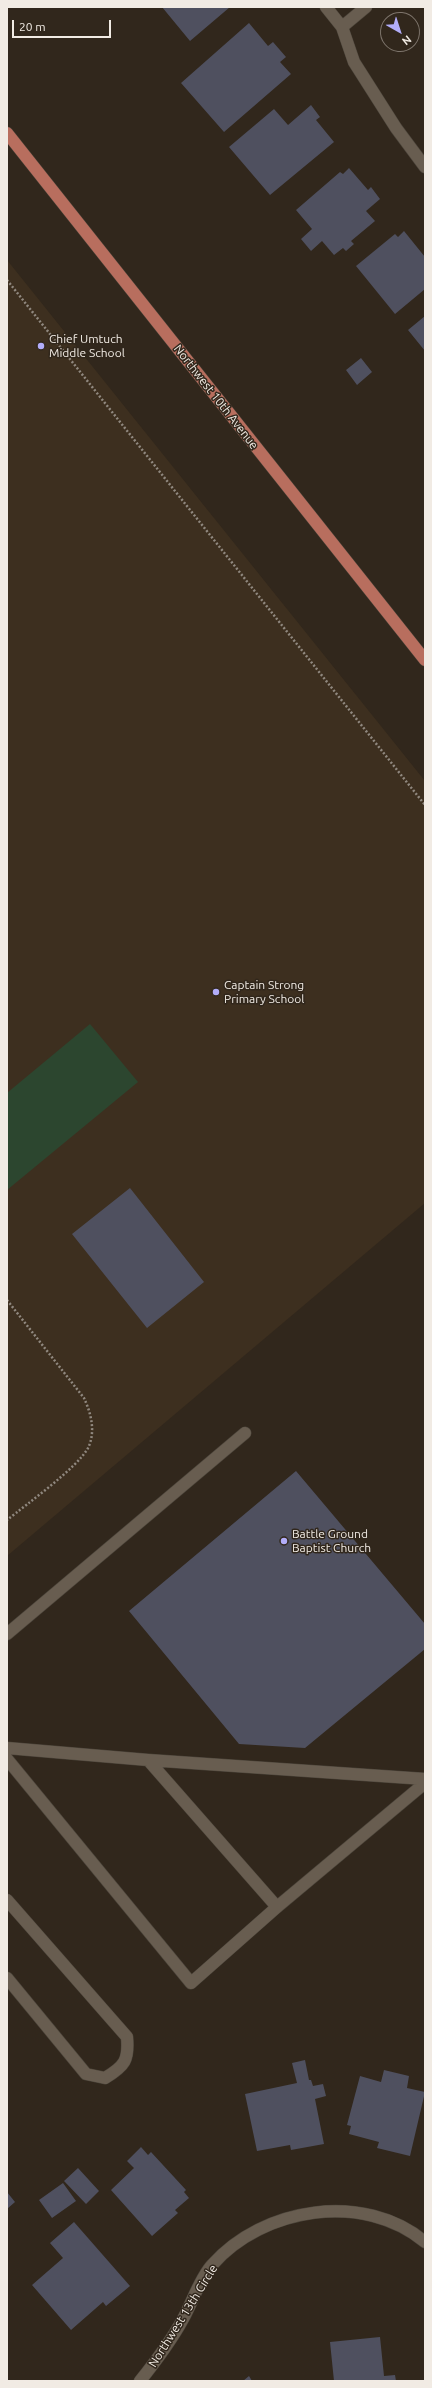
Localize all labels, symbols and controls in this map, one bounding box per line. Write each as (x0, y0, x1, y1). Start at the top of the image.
scale bar (14, 12, 113, 38)
north arrow (380, 12, 420, 52)
text: 20 m (19, 20, 46, 33)
text: N (400, 33, 414, 48)
place label: Chief Umtuch Middle School (49, 332, 125, 360)
marker: Chief Umtuch Middle School (36, 341, 46, 351)
street label: Northwest 10th Avenue (171, 342, 261, 452)
place label: Captain Strong Primary School (224, 978, 304, 1006)
marker: Captain Strong Primary School (211, 987, 221, 997)
place label: Battle Ground Baptist Church (292, 1527, 371, 1555)
marker: Battle Ground Baptist Church (279, 1536, 289, 1546)
street label: Northwest 13th Circle (146, 2262, 220, 2370)

